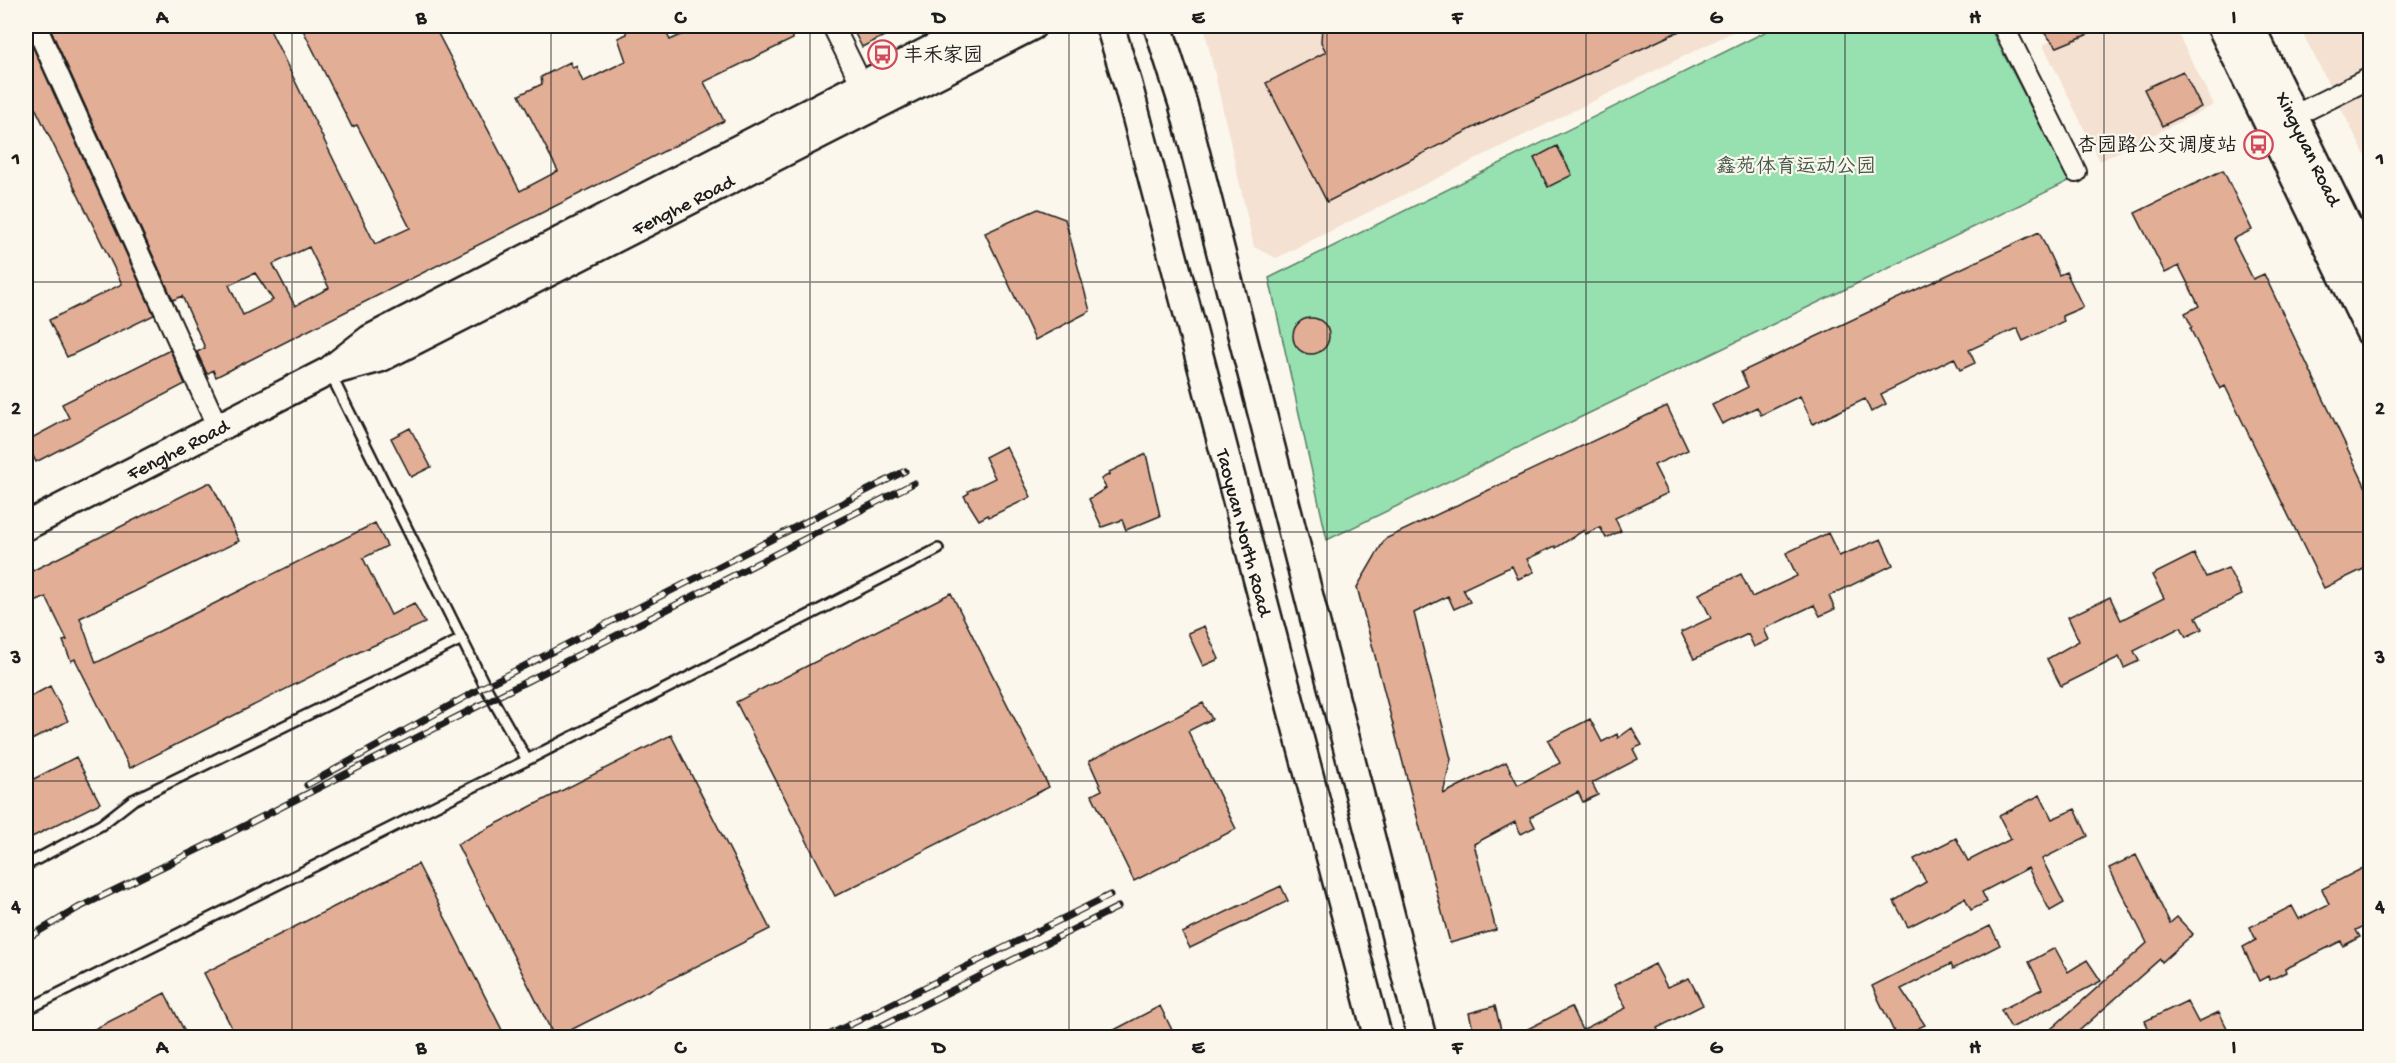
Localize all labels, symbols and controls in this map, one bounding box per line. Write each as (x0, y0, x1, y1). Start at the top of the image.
text: A (155, 8, 170, 31)
text: B (415, 8, 427, 31)
text: C (674, 8, 688, 31)
text: D (930, 8, 946, 31)
text: E (1192, 8, 1206, 31)
text: F (1451, 8, 1464, 31)
text: G (1710, 8, 1724, 31)
text: H (1969, 8, 1981, 31)
text: I (2232, 8, 2237, 31)
bus stop icon: 丰禾家园 (866, 38, 898, 70)
place label: 丰禾家园 (903, 44, 983, 69)
street label: Xingyuan Road (2268, 88, 2345, 213)
bus stop icon: 杏园路公交调度站 (2242, 128, 2274, 160)
place label: 杏园路公交调度站 (2077, 134, 2237, 159)
text: 1 (11, 149, 20, 172)
text: 1 (2375, 149, 2384, 172)
park label: 鑫苑体育运动公园 (1716, 155, 1876, 180)
street label: Fenghe Road (629, 171, 741, 243)
text: 2 (11, 399, 21, 422)
text: 2 (2375, 399, 2385, 422)
street label: Fenghe Road (123, 415, 236, 488)
street label: Taoyuan North Road (1209, 446, 1275, 621)
text: 3 (10, 648, 21, 671)
text: 3 (2374, 648, 2385, 671)
text: 4 (10, 897, 21, 920)
text: 4 (2374, 897, 2385, 920)
text: A (155, 1038, 170, 1061)
text: B (415, 1038, 427, 1061)
text: C (674, 1038, 688, 1061)
text: D (930, 1038, 946, 1061)
text: E (1192, 1038, 1206, 1061)
text: F (1451, 1038, 1464, 1061)
text: G (1710, 1038, 1724, 1061)
text: H (1969, 1038, 1981, 1061)
text: I (2232, 1038, 2237, 1061)

